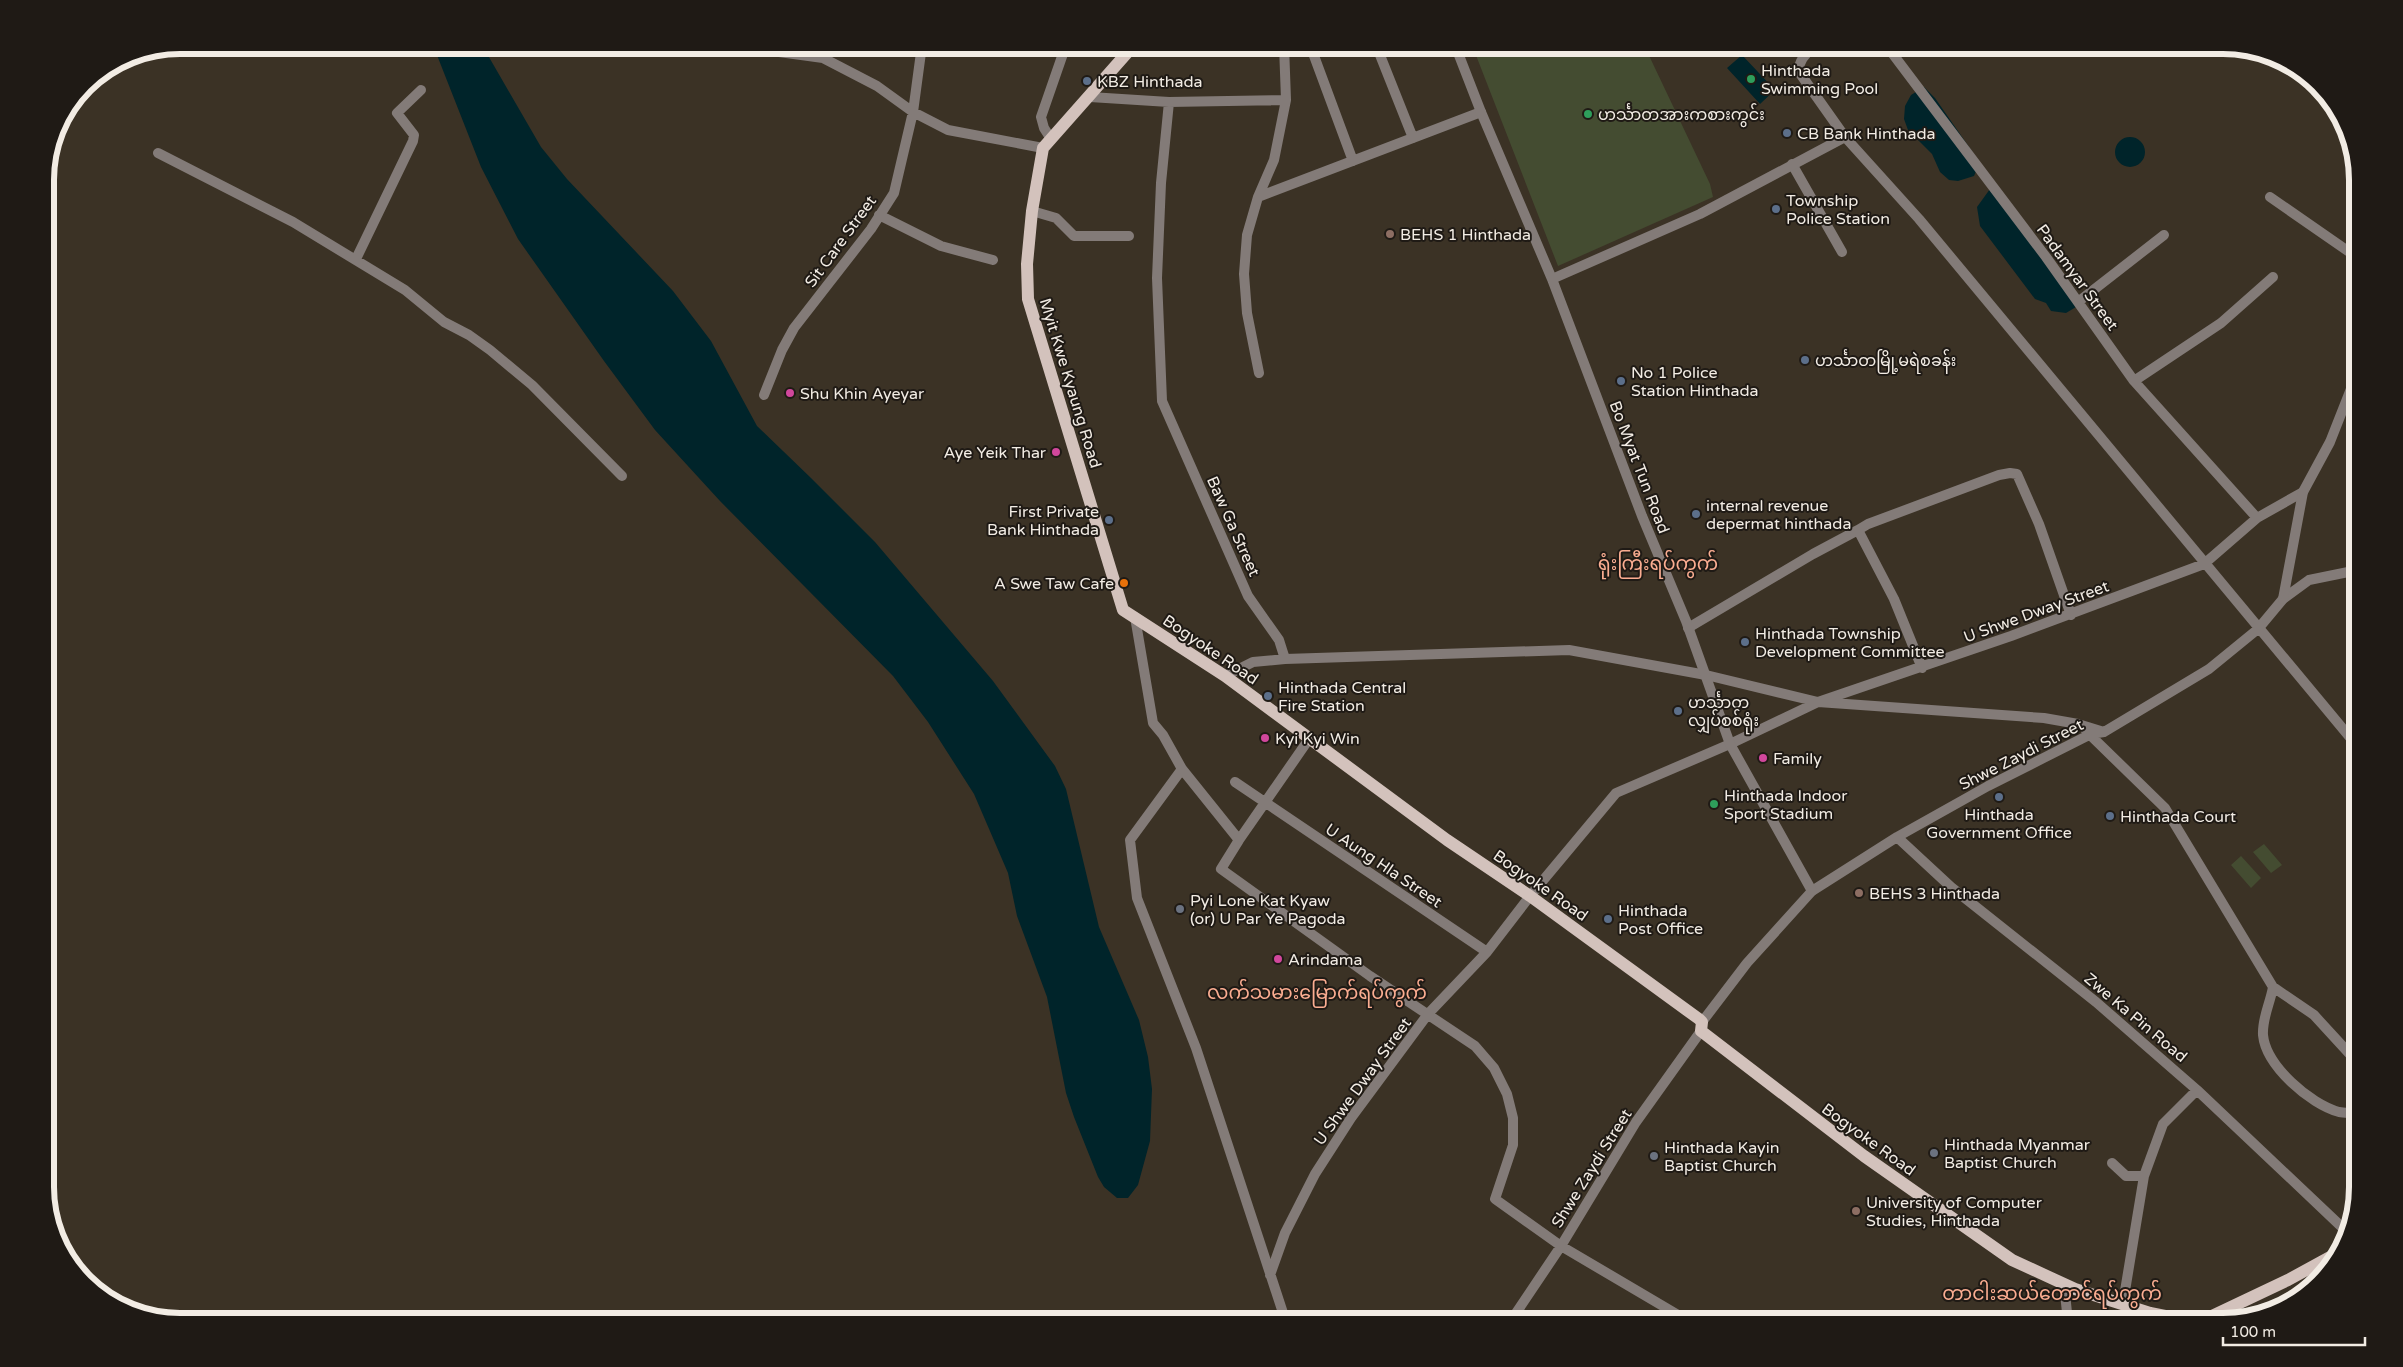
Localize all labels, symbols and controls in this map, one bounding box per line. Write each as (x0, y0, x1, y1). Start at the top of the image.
place label: Hinthada Swimming Pool (1761, 61, 1878, 99)
place label: KBZ Hinthada (1097, 72, 1203, 92)
marker: Hinthada Swimming Pool (1745, 73, 1757, 85)
marker: KBZ Hinthada (1081, 75, 1093, 87)
place label: ဟင်္သာတအားကစားကွင်း (1598, 103, 1765, 128)
marker: ဟင်္သာတအားကစားကွင်း (1582, 108, 1594, 120)
place label: CB Bank Hinthada (1797, 124, 1935, 144)
marker: CB Bank Hinthada (1781, 127, 1793, 139)
place label: Township Police Station (1786, 191, 1890, 229)
street label: Sit Care Street (801, 192, 881, 292)
marker: Township Police Station (1770, 203, 1782, 215)
street label: Padamyar Street (2032, 221, 2122, 335)
place label: BEHS 1 Hinthada (1400, 225, 1531, 245)
marker: BEHS 1 Hinthada (1384, 228, 1396, 240)
street label: Myit Kwe Kyaung Road (1035, 296, 1105, 471)
place label: ဟင်္သာတမြို့မရဲစခန်း (1815, 349, 1956, 374)
marker: ဟင်္သာတမြို့မရဲစခန်း (1799, 354, 1811, 366)
place label: No 1 Police Station Hinthada (1631, 363, 1759, 401)
marker: No 1 Police Station Hinthada (1615, 375, 1627, 387)
place label: Shu Khin Ayeyar (800, 384, 925, 404)
marker: Shu Khin Ayeyar (784, 387, 796, 399)
street label: Bo Myat Tun Road (1605, 398, 1674, 536)
place label: Aye Yeik Thar (943, 443, 1047, 463)
marker: Aye Yeik Thar (1050, 446, 1062, 458)
street label: Baw Ga Street (1202, 473, 1264, 580)
place label: internal revenue depermat hinthada (1706, 496, 1851, 534)
place label: First Private Bank Hinthada (987, 502, 1099, 540)
marker: internal revenue depermat hinthada (1690, 508, 1702, 520)
marker: First Private Bank Hinthada (1103, 514, 1115, 526)
district label: ရုံးကြီးရပ်ကွက် (1598, 549, 1718, 580)
place label: A Swe Taw Cafe (994, 574, 1114, 594)
street label: U Shwe Dway Street (1961, 576, 2112, 648)
marker: A Swe Taw Cafe (1118, 577, 1130, 589)
street label: Bogyoke Road (1159, 610, 1262, 689)
place label: Hinthada Township Development Committee (1755, 624, 1945, 662)
marker: Hinthada Township Development Committee (1739, 636, 1751, 648)
place label: Hinthada Central Fire Station (1278, 678, 1406, 716)
marker: Hinthada Central Fire Station (1262, 690, 1274, 702)
place label: ဟင်္သာတ လျှပ်စစ်ရုံး (1688, 691, 1759, 735)
marker: ဟင်္သာတ လျှပ်စစ်ရုံး (1672, 705, 1684, 717)
street label: Shwe Zaydi Street (1956, 715, 2087, 795)
place label: Kyi Kyi Win (1275, 729, 1360, 749)
marker: Kyi Kyi Win (1259, 732, 1271, 744)
place label: Family (1773, 749, 1822, 769)
marker: Family (1757, 752, 1769, 764)
place label: Hinthada Indoor Sport Stadium (1724, 786, 1848, 824)
marker: Hinthada Government Office (1993, 791, 2005, 803)
marker: Hinthada Indoor Sport Stadium (1708, 798, 1720, 810)
place label: Hinthada Government Office (1926, 805, 2072, 843)
place label: Hinthada Court (2120, 807, 2236, 827)
marker: Hinthada Court (2104, 810, 2116, 822)
street label: U Aung Hla Street (1321, 819, 1446, 912)
street label: Bogyoke Road (1489, 846, 1592, 926)
place label: BEHS 3 Hinthada (1869, 884, 2000, 904)
marker: BEHS 3 Hinthada (1853, 887, 1865, 899)
place label: Pyi Lone Kat Kyaw (or) U Par Ye Pagoda (1190, 891, 1346, 929)
place label: Hinthada Post Office (1618, 901, 1703, 939)
marker: Pyi Lone Kat Kyaw (or) U Par Ye Pagoda (1174, 903, 1186, 915)
marker: Hinthada Post Office (1602, 913, 1614, 925)
place label: Arindama (1288, 950, 1362, 970)
marker: Arindama (1272, 953, 1284, 965)
street label: Zwe Ka Pin Road (2080, 969, 2191, 1067)
district label: လက်သမားမြောက်ရပ်ကွက် (1207, 978, 1427, 1008)
street label: U Shwe Dway Street (1310, 1014, 1416, 1149)
street label: Bogyoke Road (1818, 1099, 1919, 1181)
street label: Shwe Zaydi Street (1547, 1105, 1637, 1232)
place label: Hinthada Myanmar Baptist Church (1944, 1135, 2091, 1173)
place label: Hinthada Kayin Baptist Church (1664, 1138, 1779, 1176)
marker: Hinthada Myanmar Baptist Church (1928, 1147, 1940, 1159)
marker: Hinthada Kayin Baptist Church (1648, 1150, 1660, 1162)
place label: University of Computer Studies, Hinthada (1866, 1193, 2043, 1231)
marker: University of Computer Studies, Hinthada (1850, 1205, 1862, 1217)
district label: တာငါးဆယ်တောင်ရပ်ကွက် (1942, 1279, 2162, 1309)
scale bar (2223, 1314, 2366, 1346)
text: 100 m (2230, 1323, 2276, 1341)

